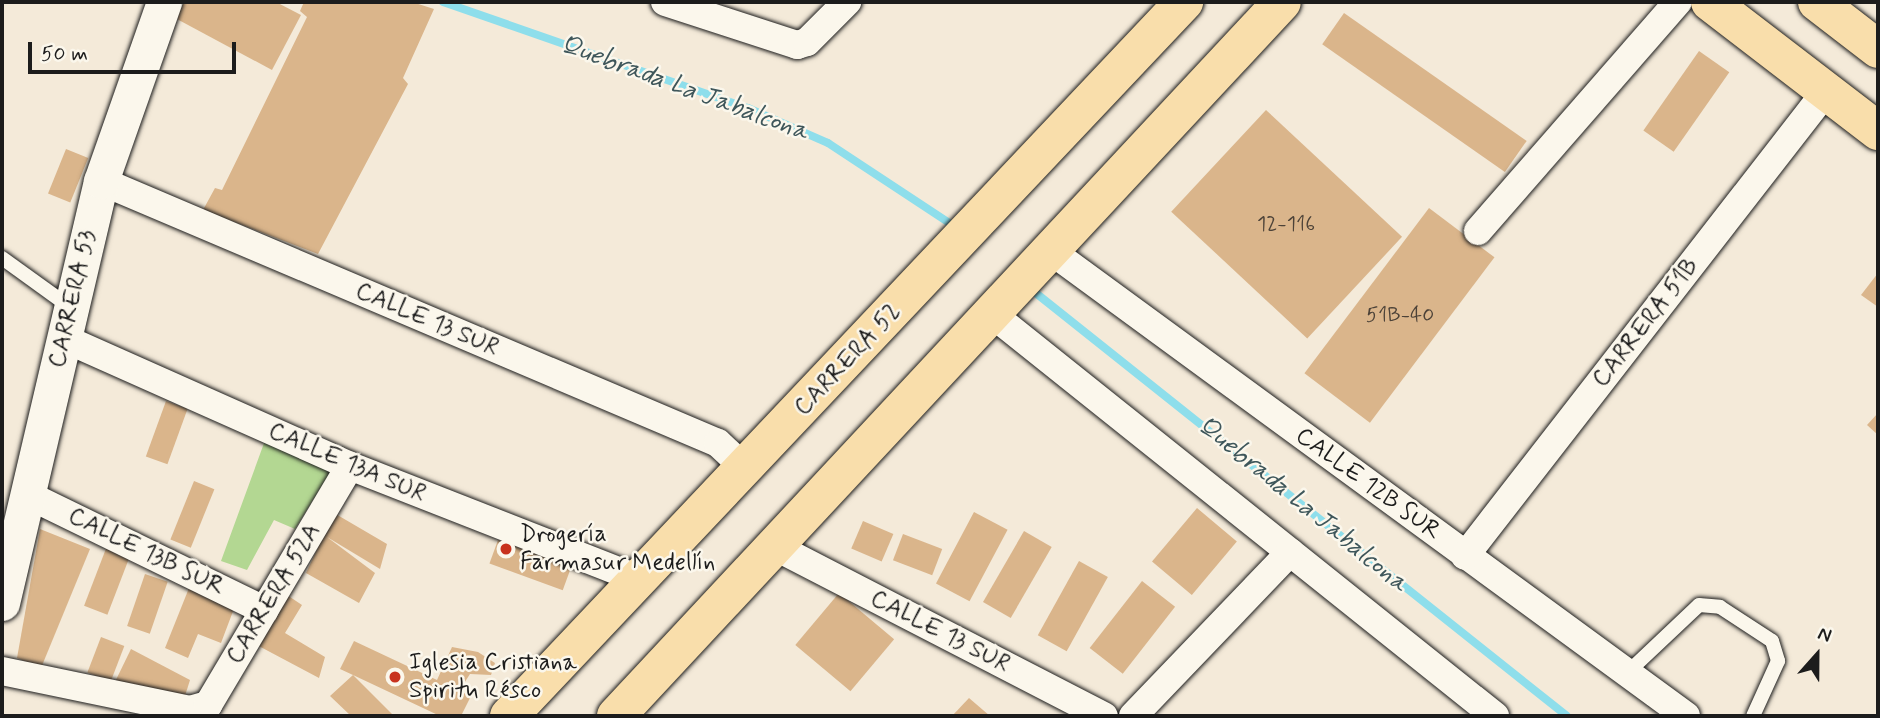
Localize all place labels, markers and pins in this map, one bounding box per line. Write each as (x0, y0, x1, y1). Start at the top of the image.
place label: Drogería Farmasur Medellín (520, 521, 718, 577)
marker: Drogería Farmasur Medellín (498, 541, 514, 557)
place label: Iglesia Cristiana Spiritu Résco (409, 649, 577, 705)
marker: Iglesia Cristiana Spiritu Résco (387, 669, 403, 685)

